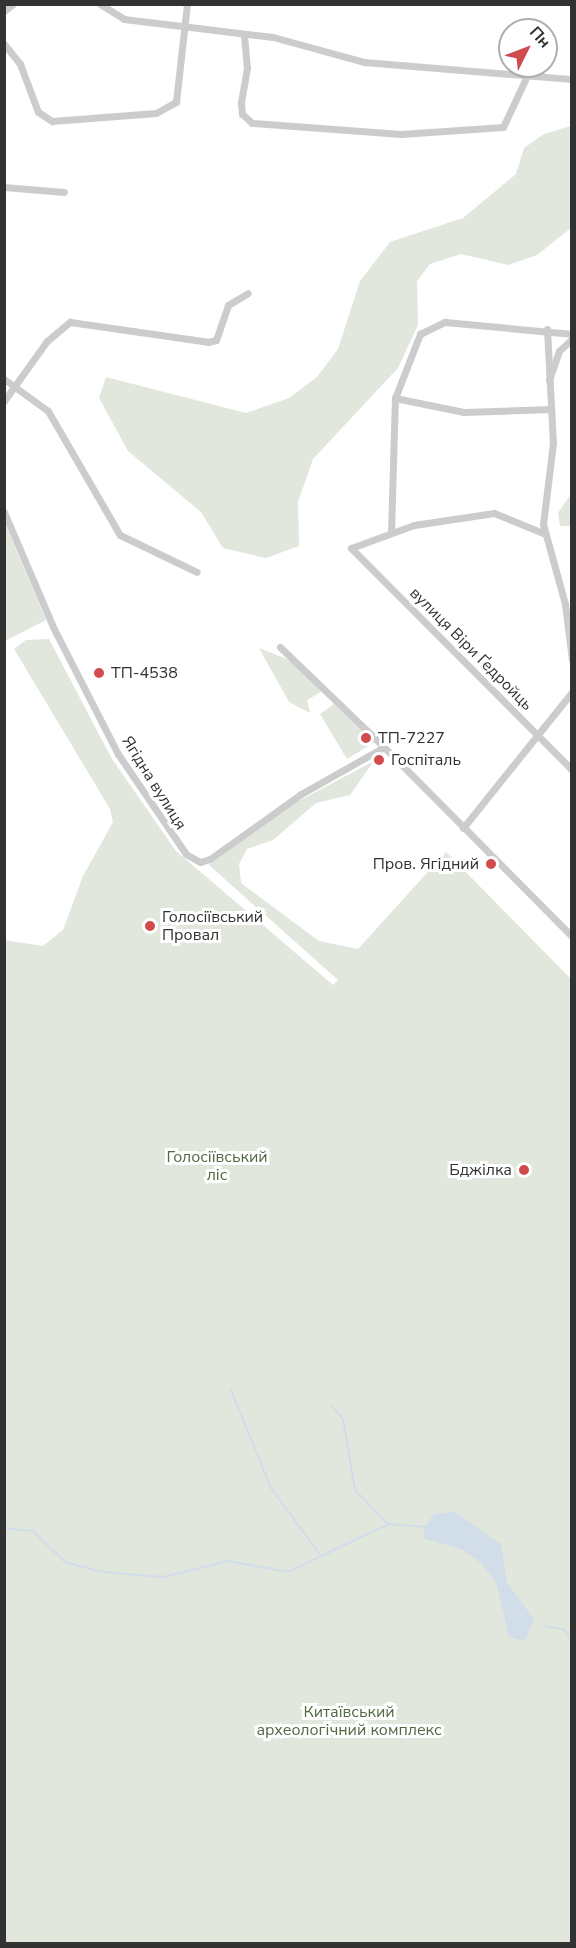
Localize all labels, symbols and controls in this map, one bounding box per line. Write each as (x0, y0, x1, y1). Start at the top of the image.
north arrow (498, 18, 558, 78)
text: Пн (524, 22, 555, 53)
street label: вулиця Віри Ґедройць (405, 583, 537, 715)
place label: ТП-4538 (111, 663, 178, 683)
marker: ТП-4538 (92, 666, 106, 680)
place label: ТП-7227 (378, 728, 445, 748)
marker: ТП-7227 (359, 731, 373, 745)
street label: Ягідна вулиця (118, 733, 190, 833)
place label: Госпіталь (391, 750, 461, 770)
marker: Госпіталь (372, 753, 386, 767)
place label: Пров. Ягідний (373, 854, 479, 874)
marker: Пров. Ягідний (484, 857, 498, 871)
place label: Голосіївський Провал (162, 907, 263, 945)
marker: Голосіївський Провал (143, 919, 157, 933)
park label: Голосіївський ліс (166, 1147, 268, 1185)
place label: Бджілка (449, 1160, 512, 1180)
marker: Бджілка (517, 1163, 531, 1177)
park label: Китаївський археологічний комплекс (256, 1702, 442, 1740)

